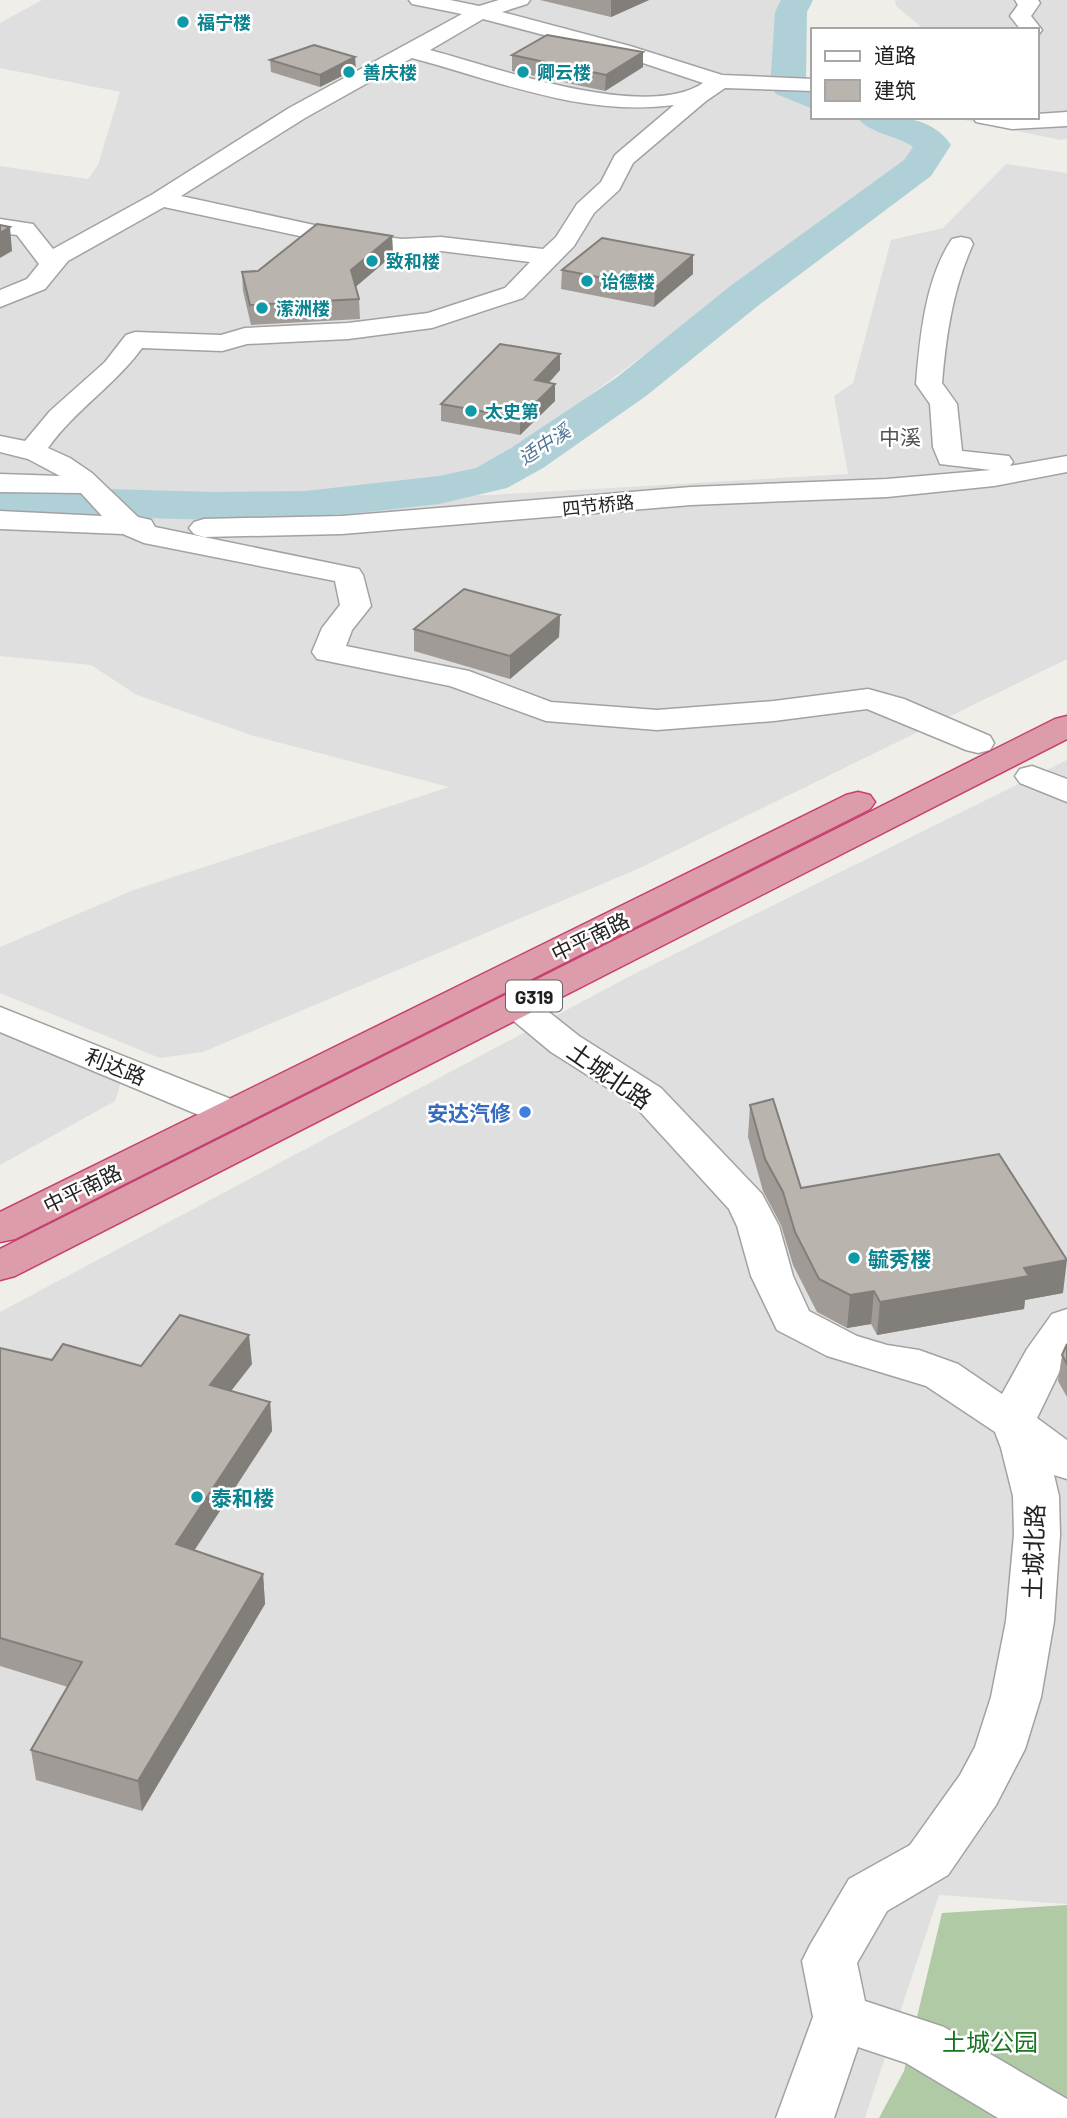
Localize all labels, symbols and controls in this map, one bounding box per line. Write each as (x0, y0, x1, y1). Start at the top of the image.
place label: 福宁楼 (197, 11, 251, 33)
marker: 福宁楼 (175, 14, 191, 30)
legend (811, 28, 1039, 119)
text: 道路 (874, 42, 916, 67)
place label: 善庆楼 (363, 61, 417, 83)
place label: 卿云楼 (537, 61, 591, 83)
marker: 善庆楼 (341, 64, 357, 80)
marker: 卿云楼 (515, 64, 531, 80)
text: 建筑 (874, 77, 916, 102)
place label: 致和楼 (386, 250, 440, 272)
marker: 致和楼 (364, 253, 380, 269)
place label: 诒德楼 (601, 270, 655, 292)
marker: 诒德楼 (579, 273, 595, 289)
place label: 潆洲楼 (276, 297, 330, 319)
marker: 潆洲楼 (254, 300, 270, 316)
place label: 太史第 (485, 400, 539, 422)
marker: 太史第 (463, 403, 479, 419)
water label: 适中溪 (514, 418, 576, 469)
district label: 中溪 (879, 424, 921, 449)
street label: 四节桥路 (561, 490, 635, 520)
street label: 中平南路 (547, 906, 633, 966)
road number: G319 (506, 980, 562, 1012)
street label: 土城北路 (562, 1036, 658, 1114)
street label: 利达路 (82, 1043, 150, 1089)
place label: 安达汽修 (427, 1100, 511, 1125)
marker: 安达汽修 (517, 1104, 533, 1120)
street label: 中平南路 (39, 1158, 125, 1218)
place label: 毓秀楼 (868, 1246, 931, 1271)
marker: 毓秀楼 (846, 1250, 862, 1266)
place label: 泰和楼 (211, 1485, 274, 1510)
marker: 泰和楼 (189, 1489, 205, 1505)
street label: 土城北路 (1017, 1504, 1049, 1600)
park label: 土城公园 (942, 2027, 1038, 2056)

